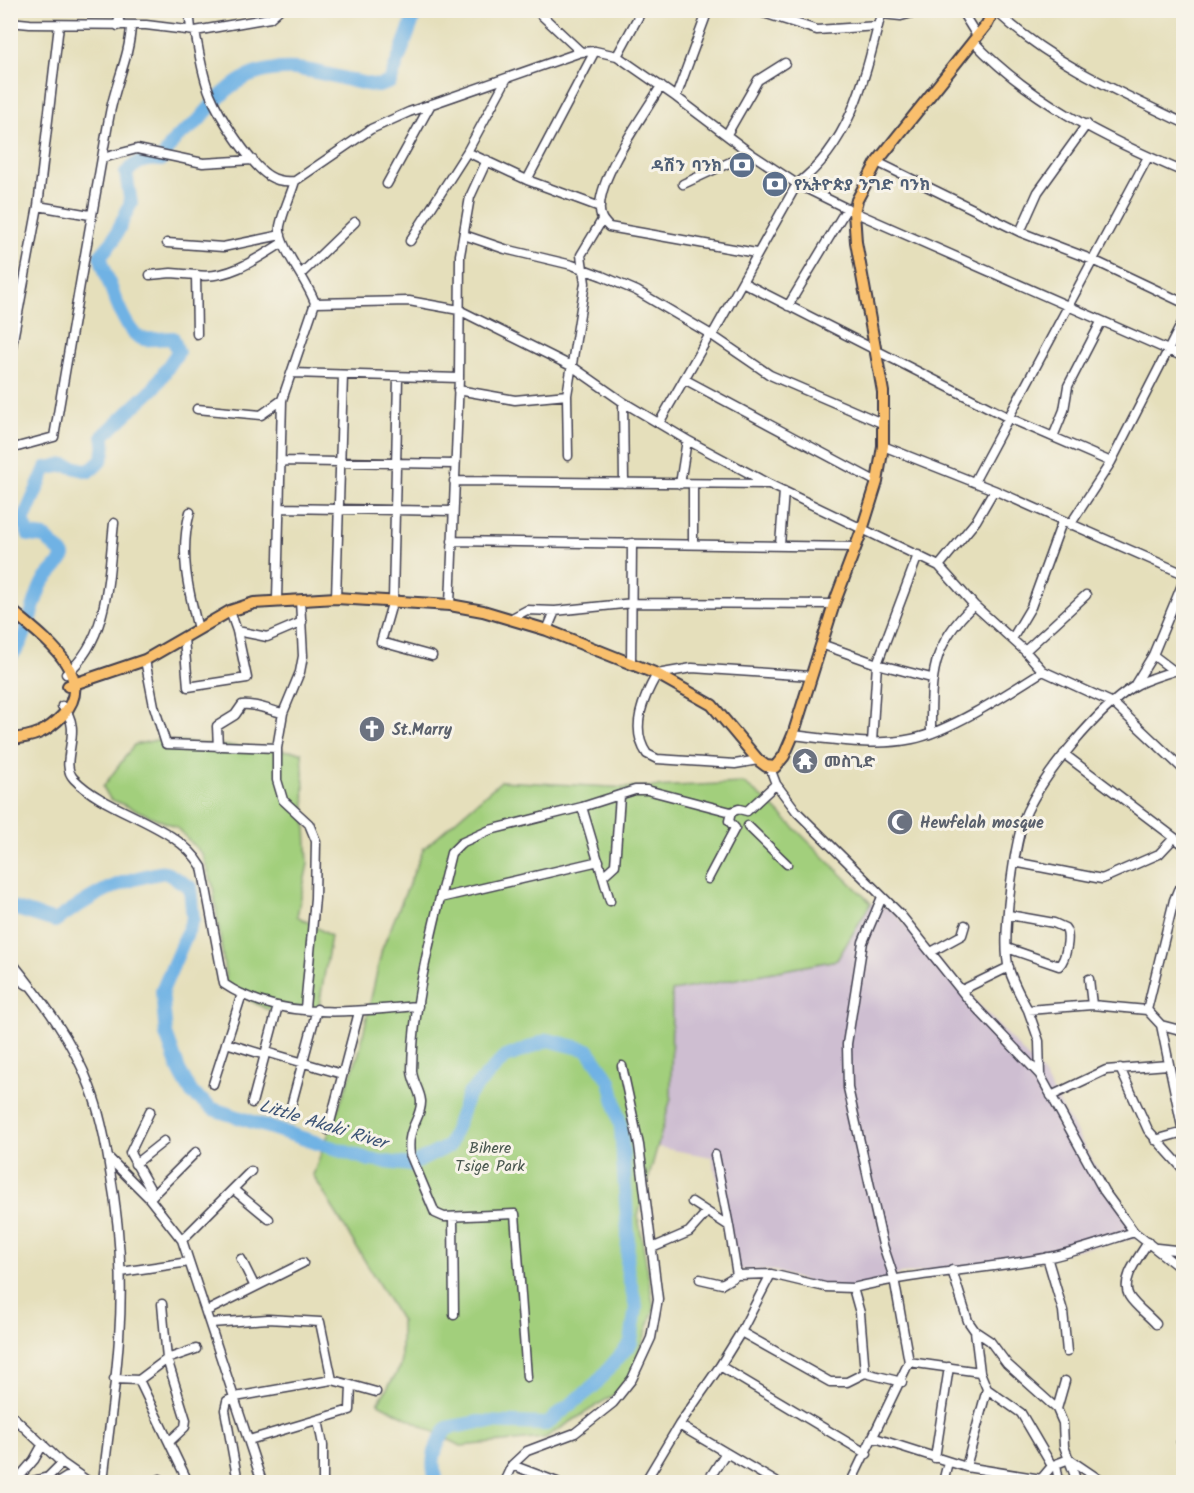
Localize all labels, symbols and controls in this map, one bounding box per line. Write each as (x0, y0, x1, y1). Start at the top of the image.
bank icon: ዳሽን ባንክ (727, 150, 757, 180)
place label: ዳሽን ባንክ (651, 154, 722, 179)
bank icon: የኢትዮጵያ ንግድ ባንክ (760, 169, 790, 199)
place label: የኢትዮጵያ ንግድ ባንክ (794, 173, 930, 198)
church icon: St.Marry (357, 714, 387, 744)
place label: St.Marry (392, 718, 453, 743)
temple icon: መስጊድ (790, 746, 820, 776)
place label: መስጊድ (824, 750, 876, 775)
mosque icon: Hewfelah mosque (885, 807, 915, 837)
place label: Hewfelah mosque (920, 811, 1044, 836)
water label: Little Akaki River (255, 1092, 394, 1160)
park label: Bihere Tsige Park (455, 1136, 525, 1179)

